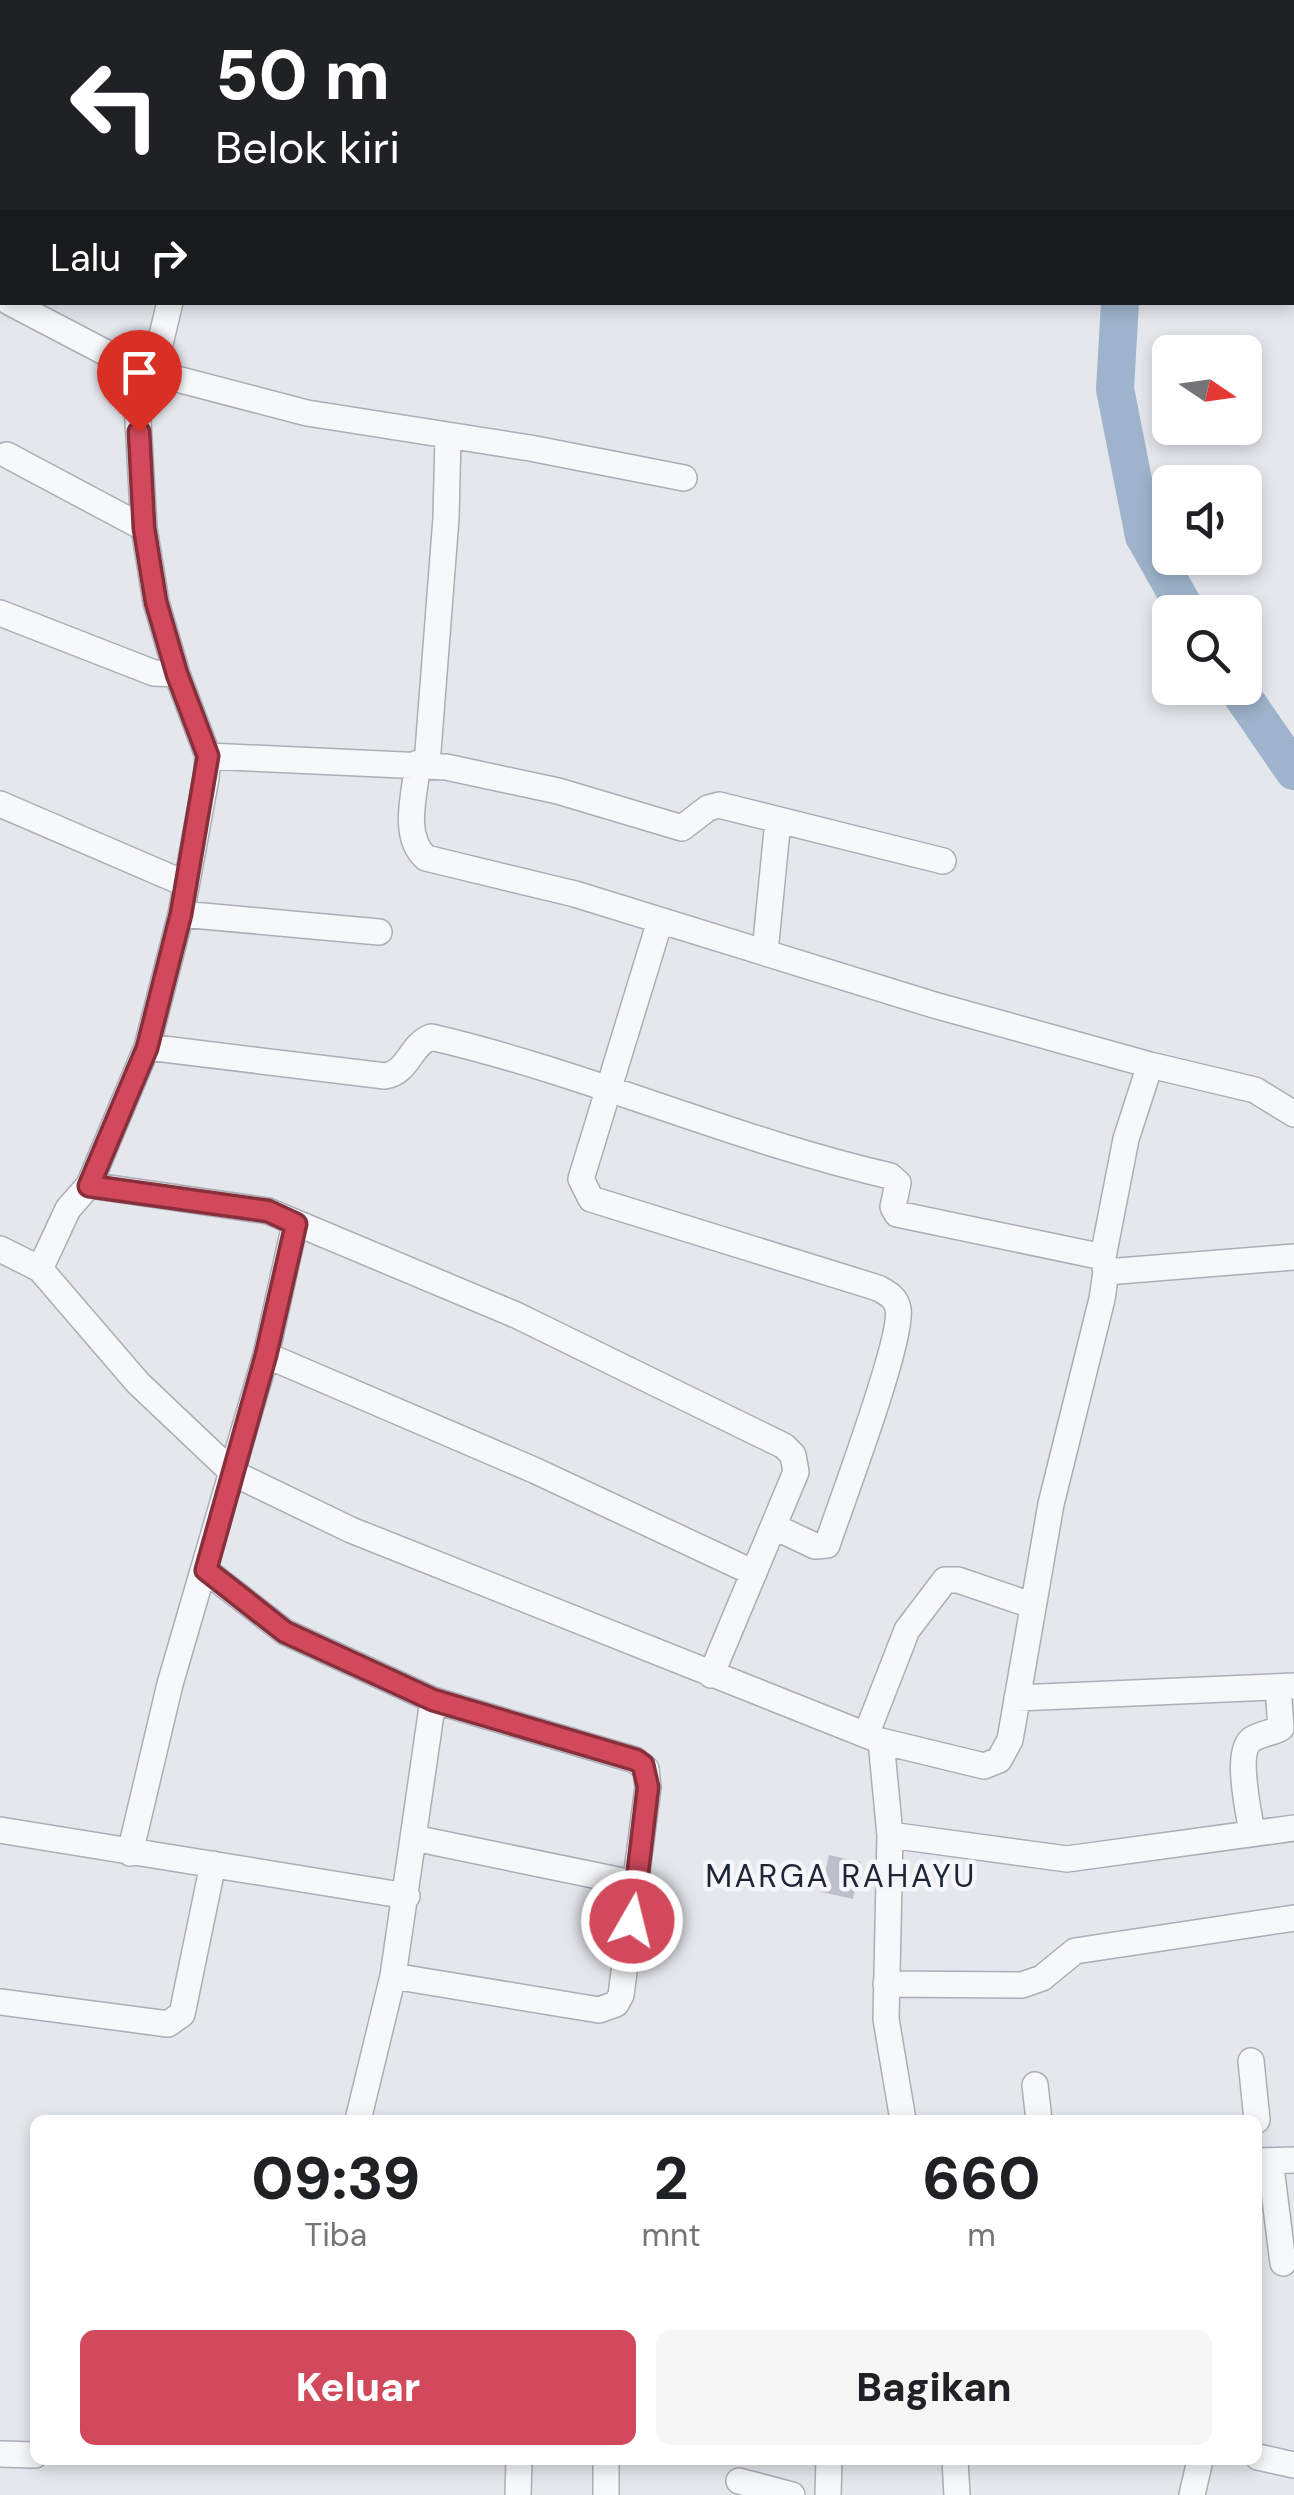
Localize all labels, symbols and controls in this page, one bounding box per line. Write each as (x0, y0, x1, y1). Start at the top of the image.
text: 50 m (215, 30, 390, 121)
icon: left (50, 40, 180, 170)
text: Belok kiri (215, 118, 400, 177)
icon: right (141, 230, 196, 285)
text: Lalu (50, 233, 121, 283)
pin (97, 330, 182, 433)
north arrow (1152, 335, 1262, 445)
map controls (1152, 335, 1262, 705)
icon: arrive (112, 345, 167, 400)
button: sound (1152, 465, 1262, 575)
button: search (1152, 595, 1262, 705)
district label: MARGA RAHAYU (705, 1855, 977, 1897)
position arrow (580, 1869, 684, 1973)
text: 09:39 (251, 2139, 420, 2218)
text: 2 (654, 2139, 689, 2218)
text: 660 (922, 2139, 1041, 2218)
text: Tiba (304, 2214, 367, 2256)
text: mnt (641, 2214, 701, 2256)
text: m (967, 2214, 996, 2256)
button: Keluar (80, 2330, 636, 2445)
button: Bagikan (656, 2330, 1212, 2445)

